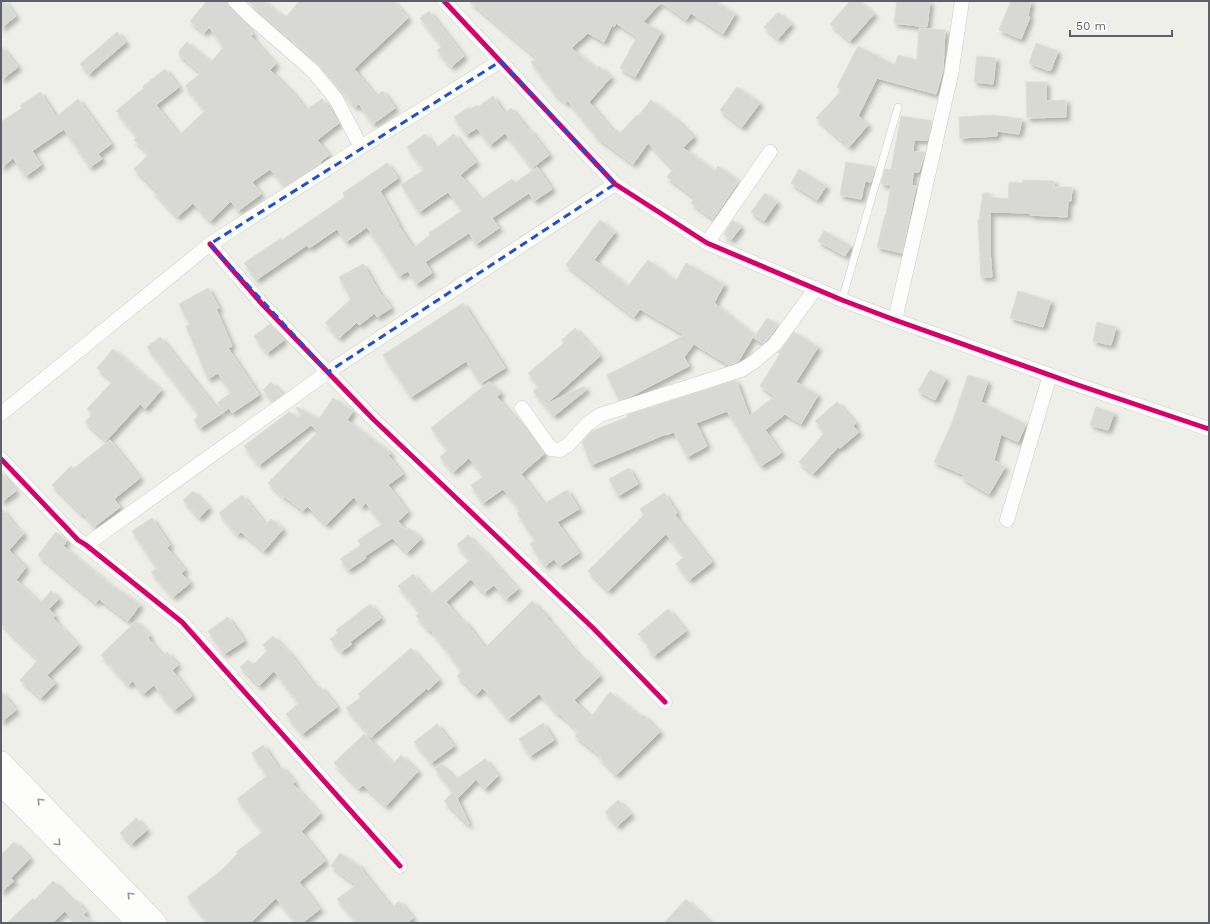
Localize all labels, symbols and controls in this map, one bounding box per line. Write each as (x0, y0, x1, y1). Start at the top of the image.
scale bar (1070, 12, 1172, 38)
text: 50 m (1076, 19, 1106, 33)
one-way arrow (38, 799, 45, 806)
one-way arrow (53, 838, 61, 846)
one-way arrow (127, 892, 135, 900)

